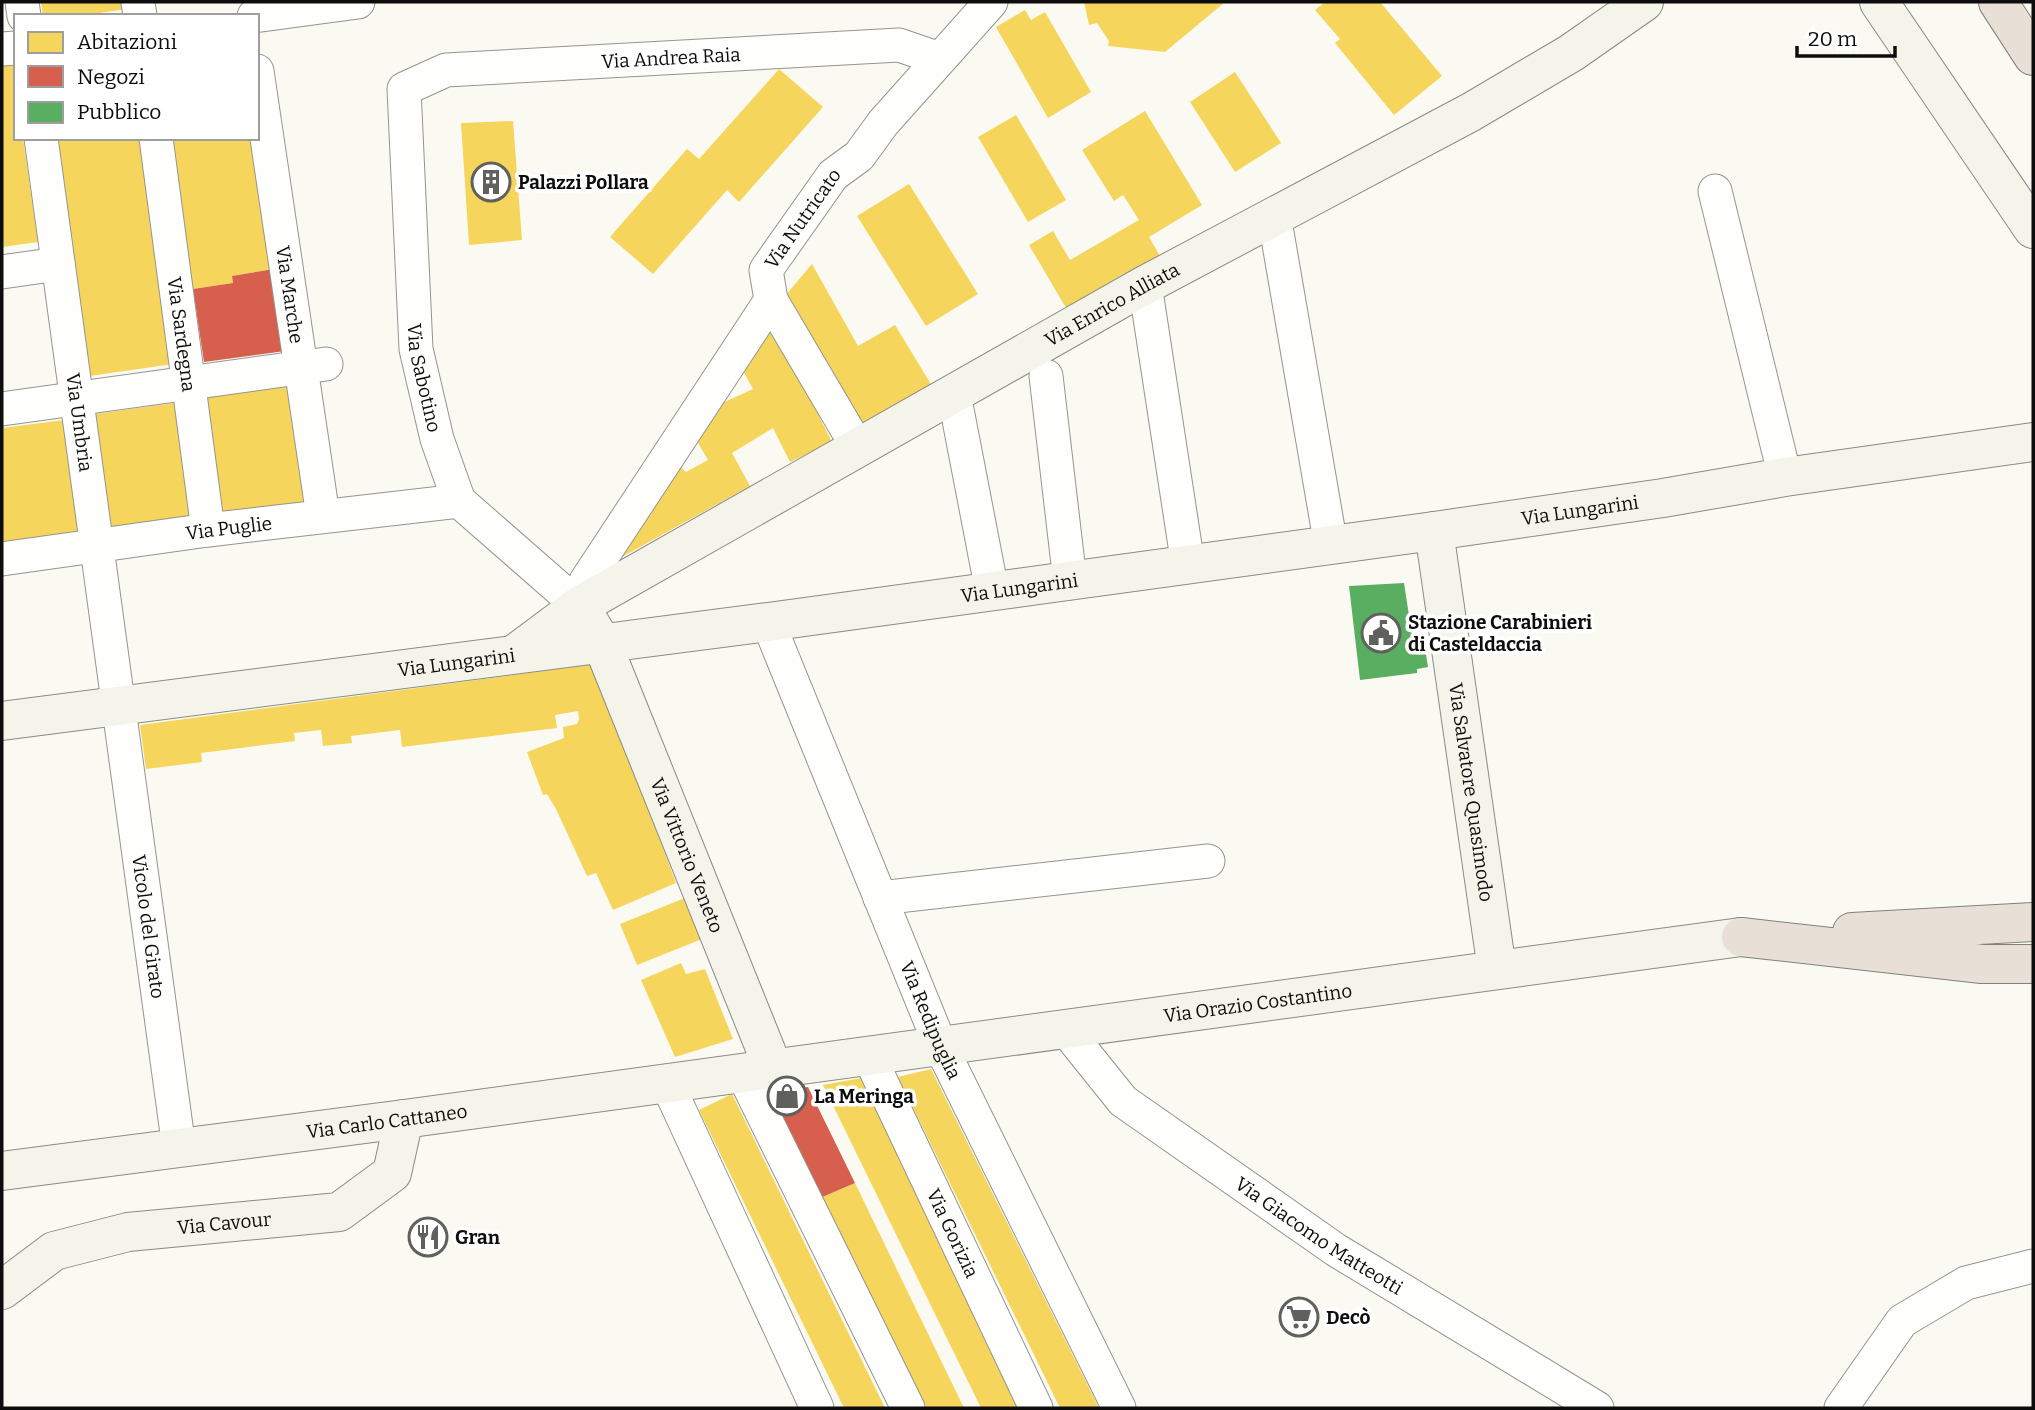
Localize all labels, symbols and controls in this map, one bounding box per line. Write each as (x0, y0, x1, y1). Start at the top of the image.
legend (14, 14, 259, 140)
scale bar (1797, 14, 1895, 58)
text: 20 m (1808, 26, 1857, 52)
text: Abitazioni (77, 29, 177, 55)
street label: Via Andrea Raia (601, 43, 742, 73)
text: Negozi (77, 64, 145, 90)
text: Pubblico (77, 99, 161, 125)
building icon: Palazzi Pollara (470, 161, 512, 203)
street label: Via Nutricato (759, 164, 846, 273)
place label: Palazzi Pollara (518, 171, 649, 194)
street label: Via Marche (272, 244, 309, 345)
street label: Via Enrico Alliata (1040, 257, 1184, 351)
street label: Via Sardegna (163, 275, 201, 394)
street label: Via Sabotino (403, 323, 447, 434)
street label: Via Umbria (62, 372, 98, 474)
street label: Via Lungarini (1520, 490, 1640, 530)
street label: Via Puglie (184, 511, 273, 545)
street label: Via Lungarini (959, 568, 1080, 607)
place label: Stazione Carabinieri di Casteldaccia (1408, 611, 1592, 656)
public building icon: Stazione Carabinieri di Casteldaccia (1360, 612, 1402, 654)
street label: Via Lungarini (396, 643, 517, 681)
street label: Via Salvatore Quasimodo (1444, 681, 1499, 903)
street label: Via Vittorio Veneto (646, 774, 729, 936)
street label: Vicolo del Girato (128, 853, 170, 1000)
street label: Via Redipuglia (896, 957, 967, 1083)
street label: Via Orazio Costantino (1162, 979, 1354, 1027)
shop icon: La Meringa (766, 1075, 808, 1117)
place label: La Meringa (814, 1085, 914, 1108)
street label: Via Carlo Cattaneo (305, 1099, 469, 1143)
street label: Via Giacomo Matteotti (1231, 1172, 1407, 1299)
street label: Via Gorizia (922, 1185, 984, 1282)
street label: Via Cavour (176, 1207, 273, 1239)
restaurant icon: Gran (407, 1216, 449, 1258)
place label: Gran (455, 1226, 501, 1249)
supermarket icon: Decò (1278, 1296, 1320, 1338)
place label: Decò (1326, 1306, 1370, 1329)

